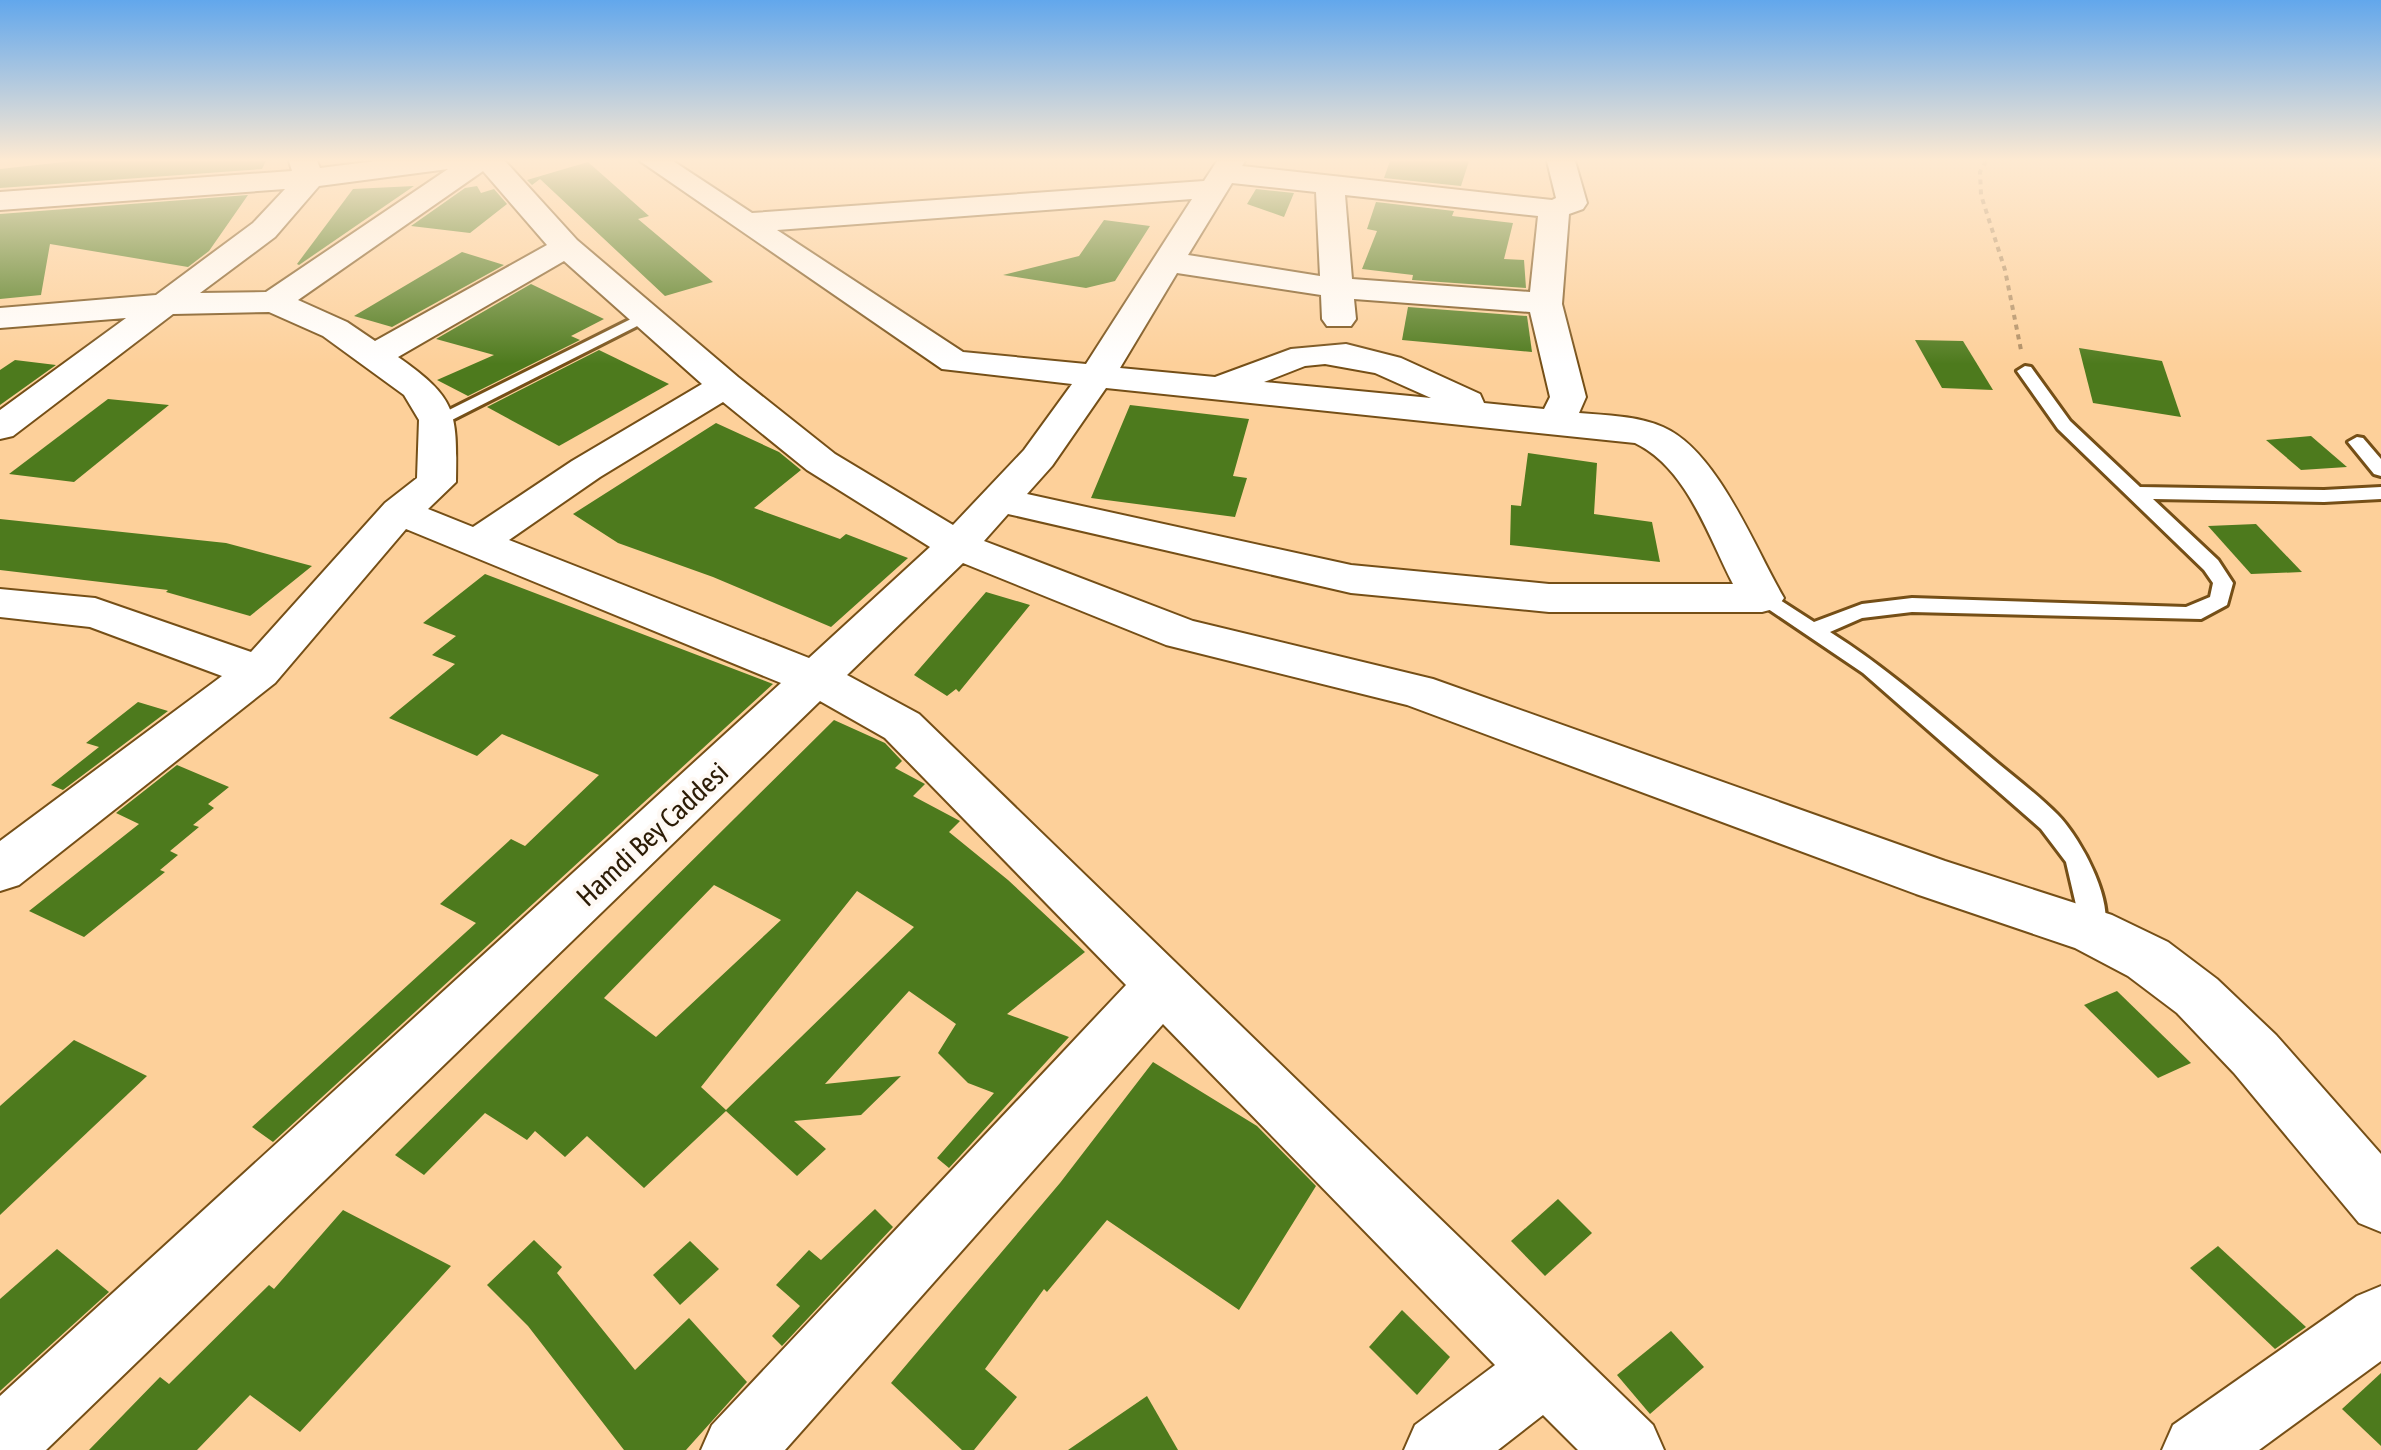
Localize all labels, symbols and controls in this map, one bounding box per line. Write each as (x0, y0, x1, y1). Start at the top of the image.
street label: Hamdi Bey Caddesi (570, 756, 734, 912)

